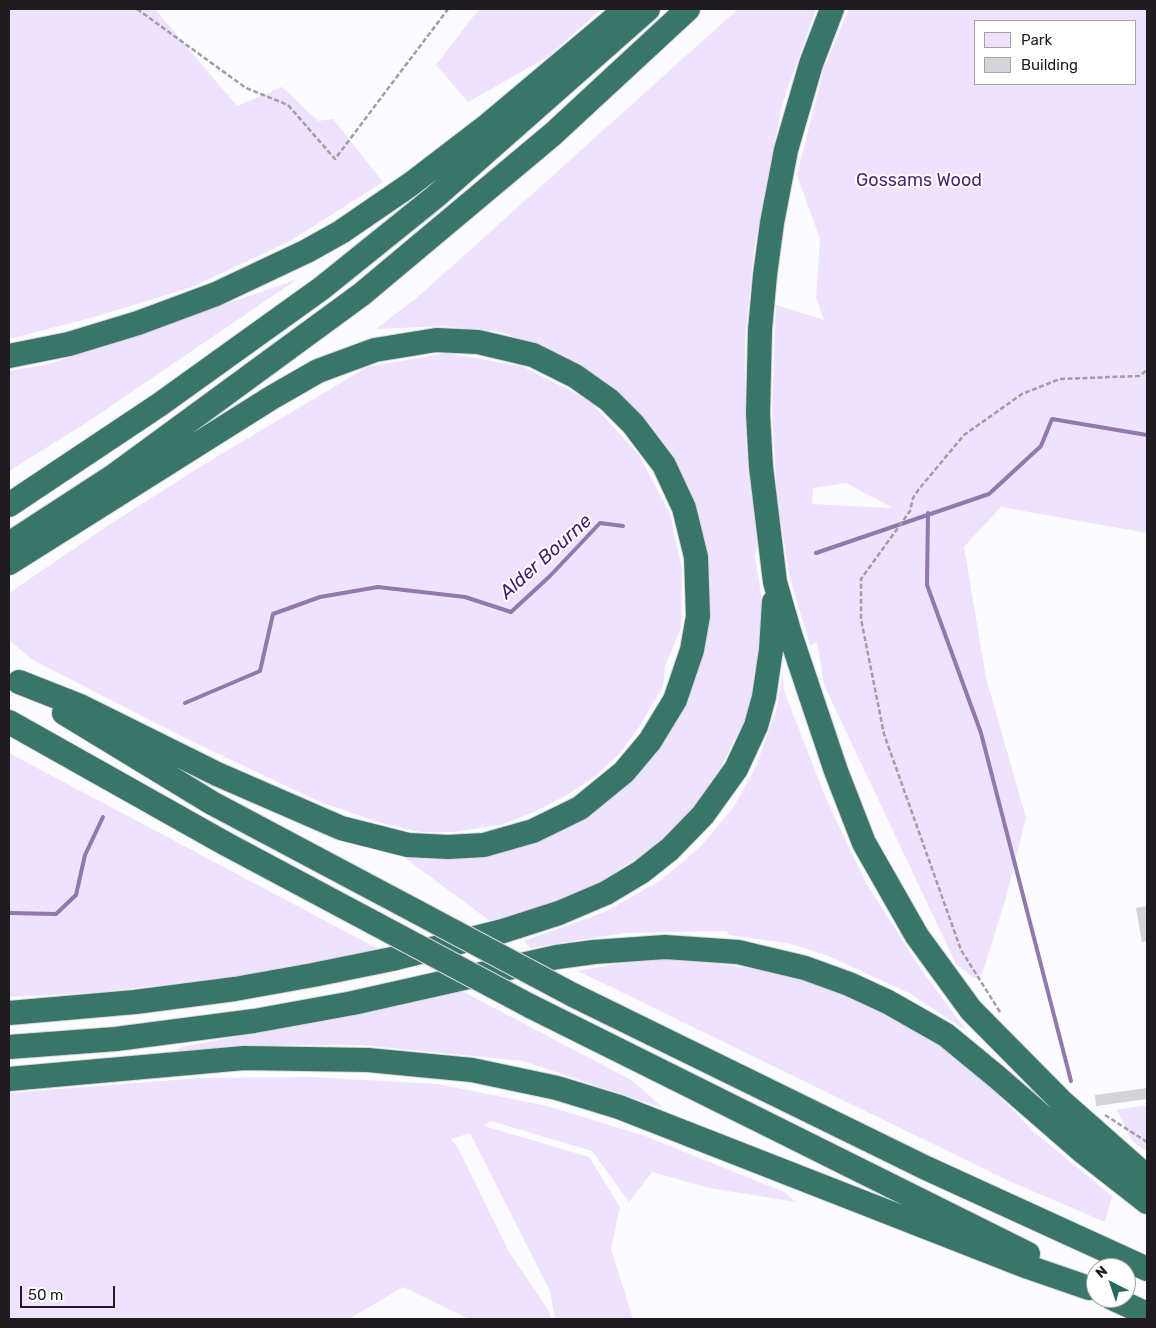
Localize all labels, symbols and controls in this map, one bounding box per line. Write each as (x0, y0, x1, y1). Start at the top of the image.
legend (974, 20, 1136, 85)
text: Park (1021, 31, 1052, 49)
text: Building (1021, 56, 1078, 74)
park label: Gossams Wood (856, 170, 982, 192)
water label: Alder Bourne (495, 510, 597, 604)
north arrow (1086, 1258, 1136, 1308)
text: N (1092, 1262, 1111, 1282)
scale bar (22, 1276, 118, 1308)
text: 50 m (28, 1286, 63, 1304)

